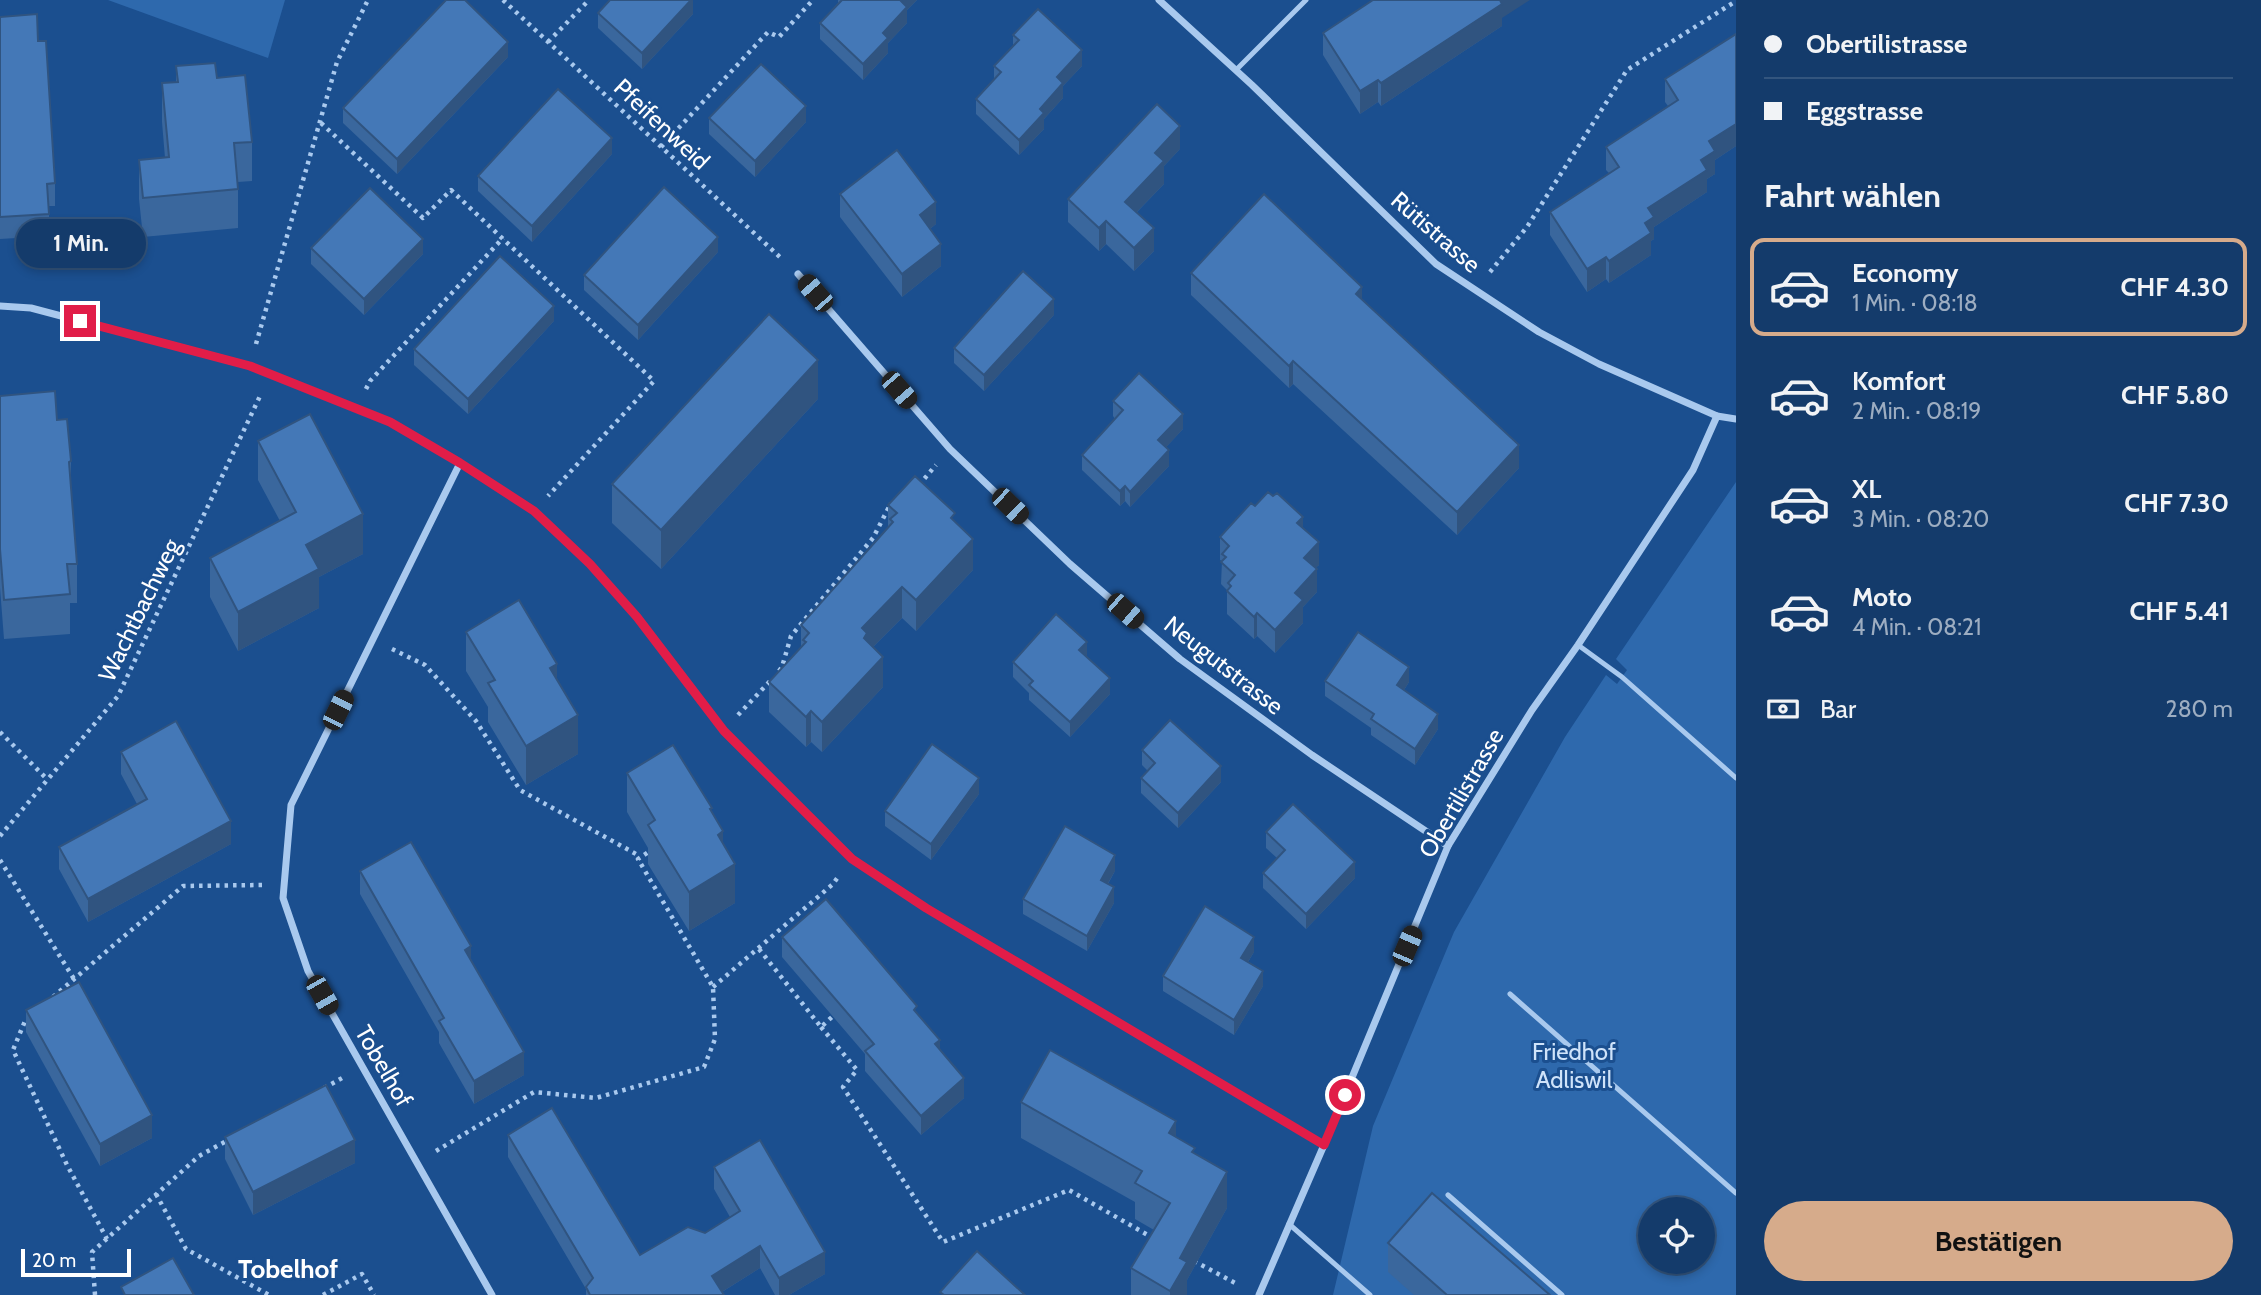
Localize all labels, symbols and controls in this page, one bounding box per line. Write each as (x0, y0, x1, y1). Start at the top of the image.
text: Obertilistrasse (1806, 28, 1967, 60)
street label: Pfeifenweid (608, 72, 716, 176)
text: Eggstrasse (1806, 95, 1923, 127)
text: Fahrt wählen (1764, 176, 1941, 215)
street label: Rütistrasse (1385, 185, 1487, 279)
callout: 1 Min. (15, 219, 145, 268)
text: 1 Min. (53, 229, 109, 257)
icon: car (1768, 256, 1831, 319)
text: Economy (1852, 257, 1958, 289)
car (794, 270, 837, 316)
text: CHF 4.30 (2120, 271, 2229, 303)
text: 1 Min. · 08:18 (1852, 289, 1978, 317)
route end (64, 305, 96, 337)
icon: car (1768, 364, 1831, 427)
text: Komfort (1852, 365, 1946, 397)
car (878, 367, 921, 413)
text: CHF 5.80 (2121, 379, 2229, 411)
text: 2 Min. · 08:19 (1852, 397, 1981, 425)
icon: car (1768, 472, 1831, 535)
text: XL (1852, 473, 1881, 505)
car (988, 484, 1033, 528)
text: CHF 7.30 (2124, 487, 2229, 519)
text: 3 Min. · 08:20 (1852, 505, 1989, 533)
street label: Wachtbachweg (92, 533, 186, 686)
icon: car (1768, 580, 1831, 643)
text: Moto (1852, 581, 1912, 613)
car (1103, 589, 1148, 633)
text: CHF 5.41 (2129, 595, 2229, 627)
street label: Neugutstrasse (1159, 610, 1289, 720)
text: 4 Min. · 08:21 (1852, 613, 1982, 641)
car (320, 687, 357, 733)
icon: cash (1764, 690, 1802, 728)
text: Bar (1820, 693, 1856, 725)
text: 280 m (2166, 695, 2233, 723)
street label: Obertilistrasse (1412, 723, 1510, 863)
car (1390, 923, 1425, 969)
car (303, 972, 342, 1018)
street label: Tobelhof (349, 1020, 419, 1112)
park label: Friedhof Adliswil (1532, 1037, 1616, 1094)
route start (1329, 1079, 1361, 1111)
map controls (1638, 1197, 1715, 1274)
button: locate (1638, 1197, 1715, 1274)
button: Bestätigen (1764, 1201, 2233, 1281)
scale bar (21, 1246, 131, 1278)
text: 20 m (32, 1249, 76, 1272)
district label: Tobelhof (238, 1253, 338, 1285)

